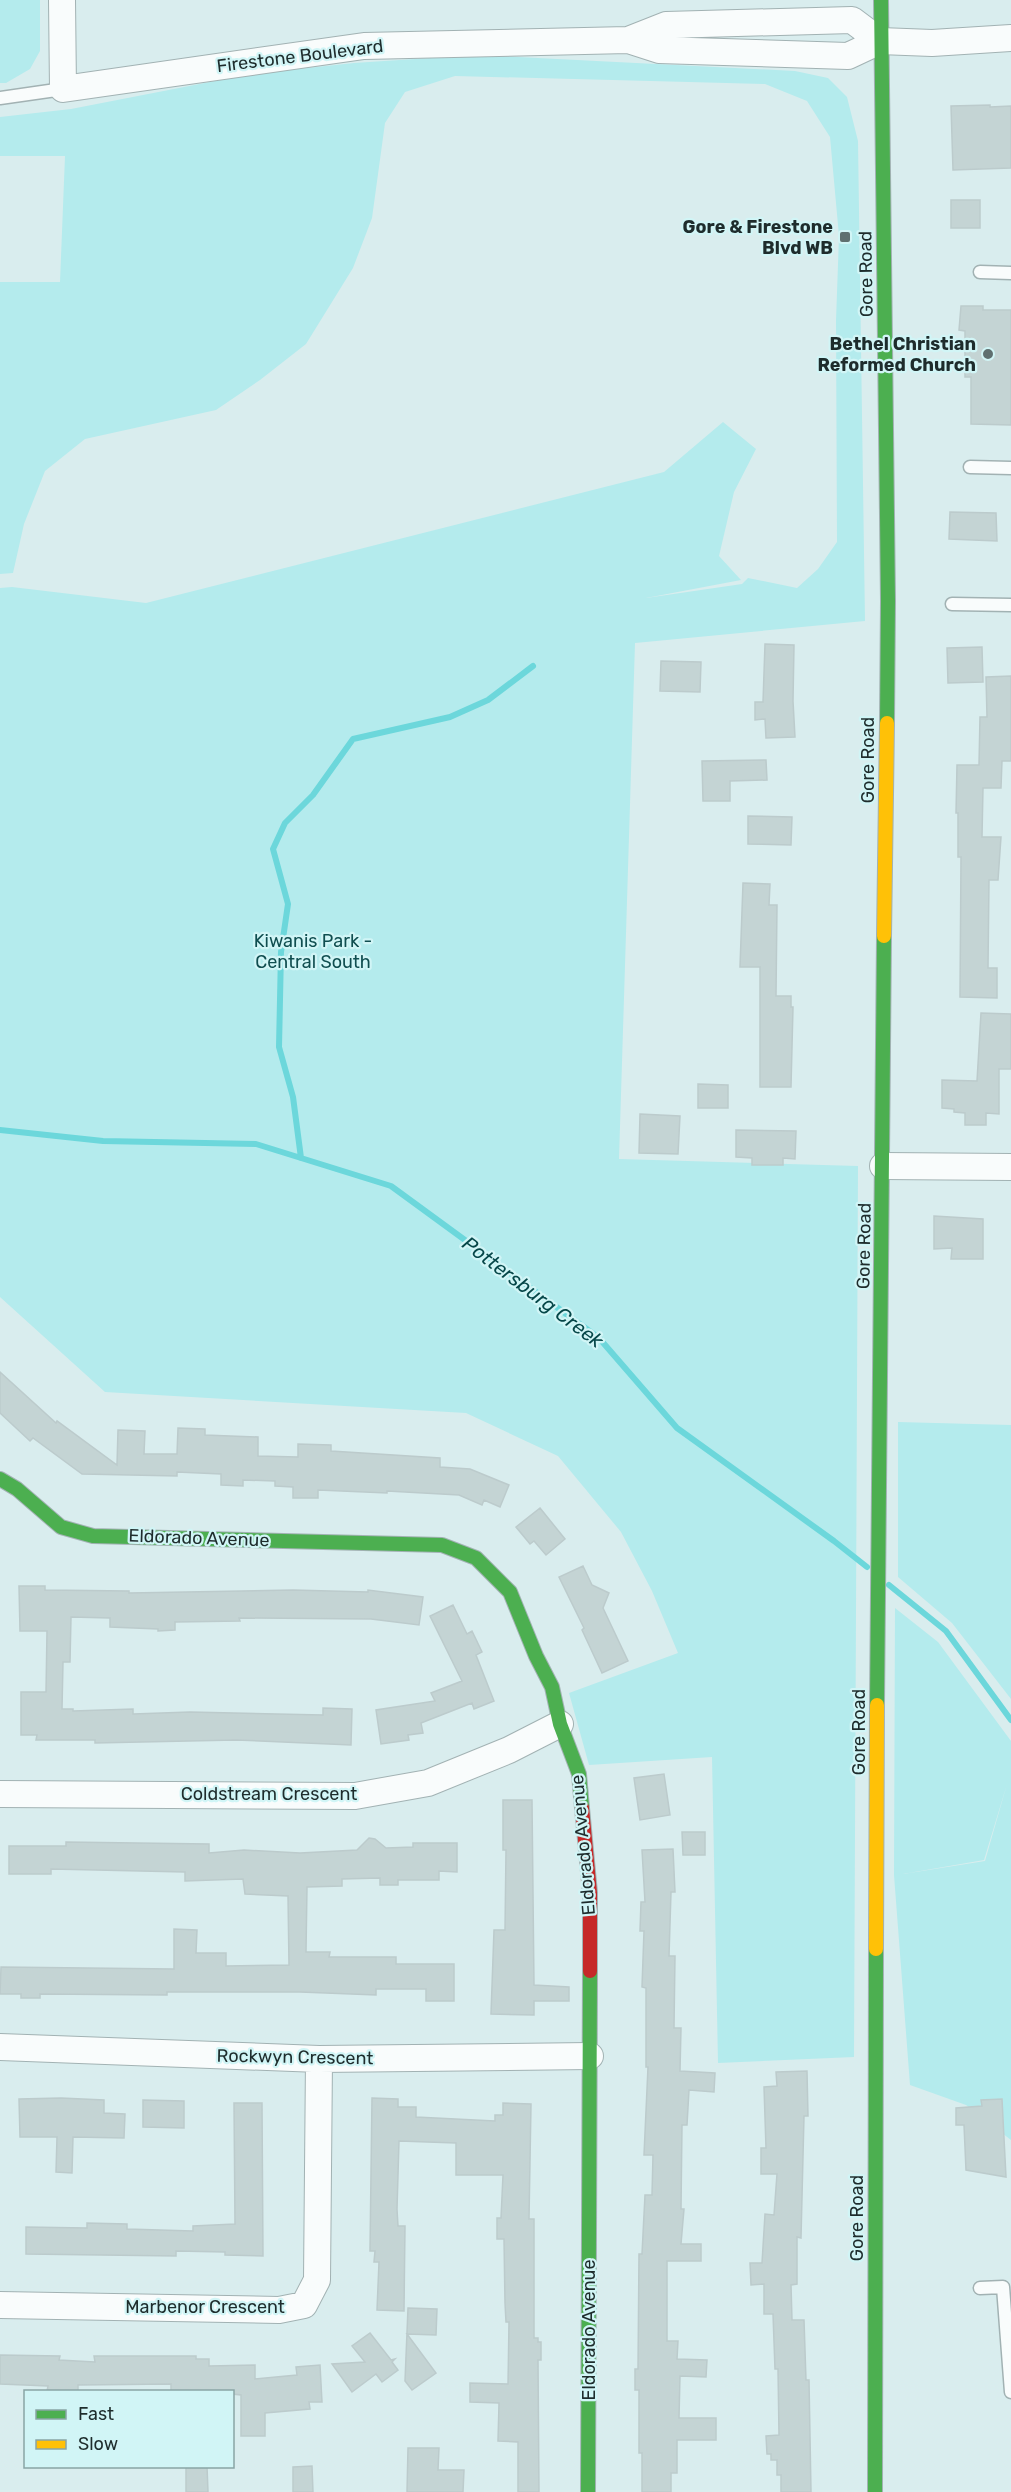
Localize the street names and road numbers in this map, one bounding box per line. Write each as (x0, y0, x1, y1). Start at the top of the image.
street label: Firestone Boulevard (215, 35, 385, 77)
street label: Gore Road (854, 231, 878, 317)
street label: Gore Road (857, 717, 879, 803)
street label: Gore Road (852, 1203, 876, 1289)
street label: Eldorado Avenue (128, 1525, 270, 1551)
street label: Gore Road (848, 1689, 870, 1775)
street label: Eldorado Avenue (566, 1774, 600, 1916)
street label: Coldstream Crescent (181, 1783, 357, 1805)
street label: Rockwyn Crescent (216, 2045, 374, 2069)
street label: Gore Road (846, 2175, 868, 2261)
street label: Eldorado Avenue (578, 2260, 600, 2400)
street label: Marbenor Crescent (125, 2296, 285, 2318)

